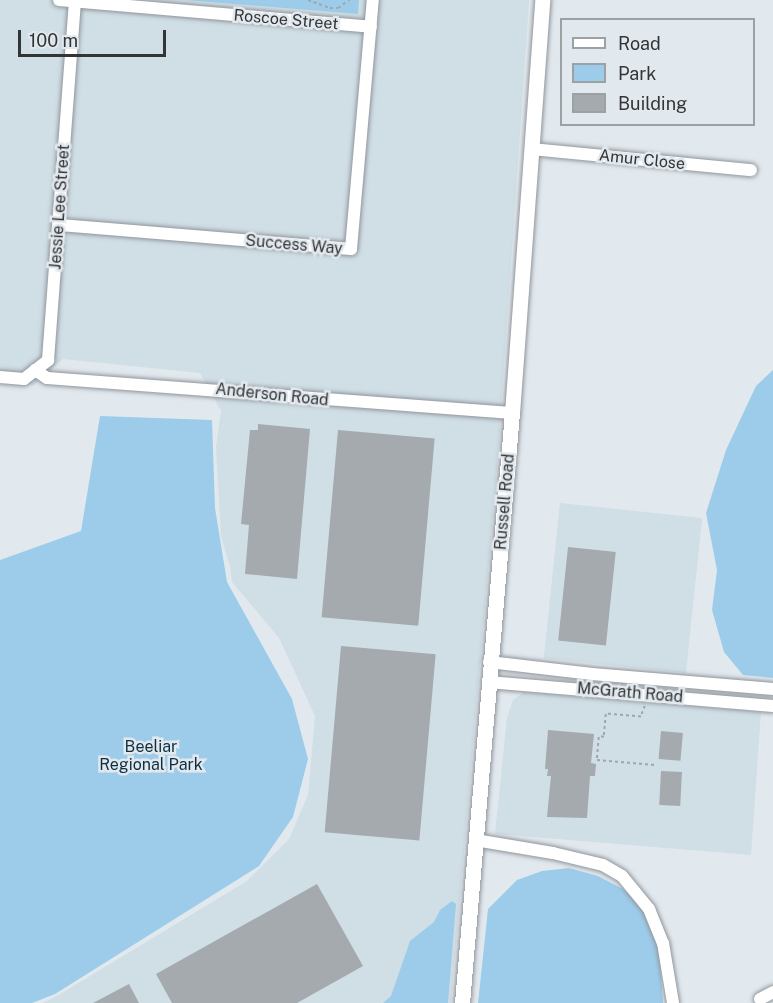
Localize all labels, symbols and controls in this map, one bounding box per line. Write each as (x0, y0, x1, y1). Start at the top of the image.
street label: Roscoe Street (233, 6, 339, 34)
scale bar (21, 18, 170, 56)
legend (560, 18, 755, 126)
text: 100 m (29, 30, 78, 51)
text: Road (618, 33, 661, 54)
text: Park (618, 63, 656, 84)
text: Building (618, 93, 687, 114)
street label: Jessie Lee Street (46, 143, 74, 271)
street label: Amur Close (598, 146, 686, 174)
street label: Success Way (244, 231, 344, 259)
street label: Anderson Road (215, 380, 329, 410)
street label: Russell Road (491, 453, 519, 551)
street label: McGrath Road (576, 679, 684, 707)
park label: Beeliar Regional Park (99, 737, 203, 775)

